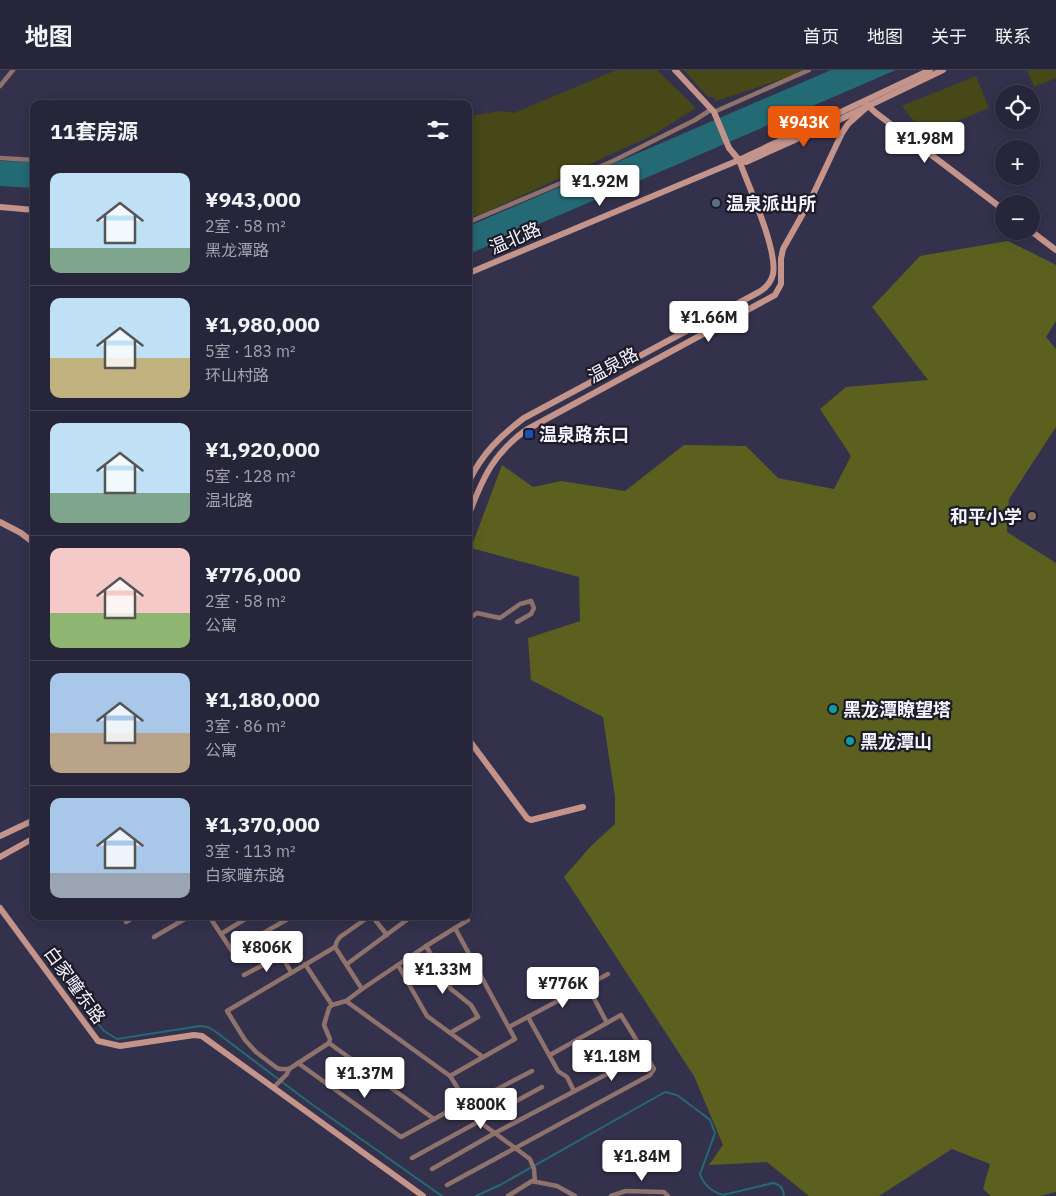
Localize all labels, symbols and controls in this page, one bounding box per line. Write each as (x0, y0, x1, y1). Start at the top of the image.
text: 地图 (25, 20, 73, 52)
text: 首页 (803, 25, 839, 48)
text: 地图 (867, 25, 903, 48)
text: 关于 (931, 25, 967, 48)
text: 联系 (995, 25, 1031, 48)
map controls (995, 85, 1040, 240)
button: locate (995, 85, 1040, 130)
pin: ¥943K (769, 106, 839, 148)
text: ¥943K (779, 112, 829, 132)
icon: filters (424, 116, 452, 144)
text: 11套房源 (50, 117, 138, 145)
pin: ¥1.98M (884, 122, 966, 164)
text: ¥1.98M (896, 128, 954, 148)
button: + (995, 140, 1040, 185)
pin: ¥1.92M (559, 164, 641, 207)
text: ¥1.92M (571, 171, 629, 191)
text: ¥943,000 (205, 185, 301, 213)
place label: 温泉派出所 (726, 192, 816, 215)
icon: home (90, 193, 150, 253)
button: − (995, 195, 1040, 240)
marker: 温泉派出所 (710, 197, 722, 209)
text: 2室 · 58 m² (205, 216, 286, 236)
street label: 温北路 (486, 217, 544, 259)
text: 黑龙潭路 (205, 240, 269, 260)
pin: ¥1.66M (668, 300, 750, 343)
text: ¥1.66M (680, 307, 738, 327)
text: ¥1,980,000 (205, 310, 320, 338)
icon: home (90, 318, 150, 378)
text: 5室 · 183 m² (205, 341, 295, 361)
street label: 温泉路 (584, 342, 642, 388)
text: 环山村路 (205, 365, 269, 385)
place label: 温泉路东口 (539, 423, 629, 446)
marker: 温泉路东口 (523, 428, 535, 440)
text: ¥1,920,000 (205, 435, 320, 463)
icon: home (90, 443, 150, 503)
text: 5室 · 128 m² (205, 466, 295, 486)
text: 温北路 (205, 490, 253, 510)
place label: 和平小学 (950, 505, 1022, 528)
marker: 和平小学 (1026, 510, 1038, 522)
text: ¥776,000 (205, 560, 301, 588)
icon: home (90, 568, 150, 628)
text: 2室 · 58 m² (205, 591, 286, 611)
text: 公寓 (205, 615, 237, 635)
text: ¥1,180,000 (205, 685, 320, 713)
icon: home (90, 693, 150, 753)
place label: 黑龙潭瞭望塔 (843, 698, 951, 721)
marker: 黑龙潭瞭望塔 (827, 703, 839, 715)
text: 3室 · 86 m² (205, 716, 286, 736)
place label: 黑龙潭山 (860, 730, 932, 753)
marker: 黑龙潭山 (844, 735, 856, 747)
text: 公寓 (205, 740, 237, 760)
text: ¥1,370,000 (205, 810, 320, 838)
icon: home (90, 818, 150, 878)
text: 3室 · 113 m² (205, 841, 295, 861)
text: 白家疃东路 (205, 865, 285, 885)
pin: ¥806K (232, 930, 302, 973)
text: ¥806K (242, 937, 292, 957)
street label: 白家疃东路 (39, 942, 111, 1028)
pin: ¥1.33M (402, 952, 484, 995)
text: ¥1.33M (414, 959, 472, 979)
pin: ¥776K (528, 966, 598, 1009)
text: ¥776K (538, 973, 588, 993)
pin: ¥1.18M (571, 1040, 653, 1082)
text: ¥1.18M (583, 1046, 641, 1066)
pin: ¥1.37M (324, 1056, 406, 1099)
text: ¥1.37M (336, 1063, 394, 1083)
pin: ¥800K (446, 1088, 516, 1130)
text: ¥800K (456, 1094, 506, 1114)
pin: ¥1.84M (601, 1140, 683, 1182)
text: ¥1.84M (613, 1146, 671, 1166)

